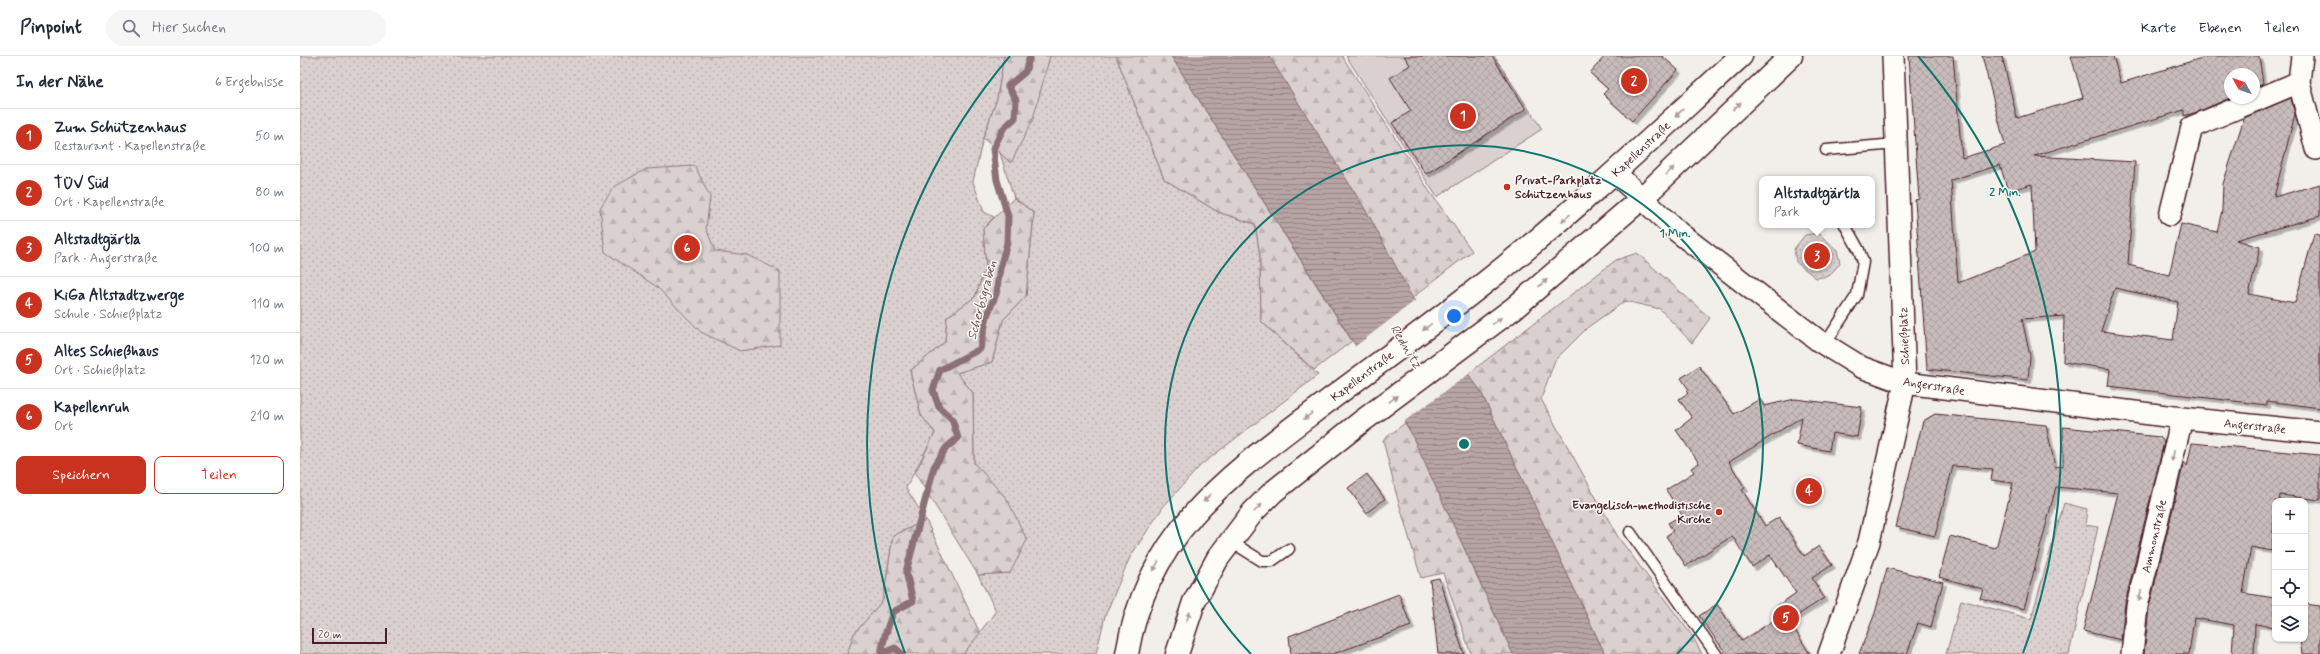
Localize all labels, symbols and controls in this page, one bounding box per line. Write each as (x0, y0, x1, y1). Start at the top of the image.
search box (106, 10, 386, 46)
text: Pinpoint (20, 15, 82, 40)
icon: search (120, 17, 142, 39)
text: Hier suchen (152, 18, 226, 38)
text: Karte (2141, 19, 2176, 37)
text: Ebenen (2198, 19, 2242, 37)
text: Teilen (2264, 19, 2300, 37)
pin: 2 (1621, 66, 1647, 96)
north arrow (2224, 68, 2260, 104)
text: In der Nähe (16, 71, 104, 93)
text: 6 Ergebnisse (215, 74, 284, 91)
pin: 1 (1450, 101, 1476, 131)
one-way arrow (1732, 101, 1742, 111)
one-way arrow (1674, 109, 1684, 118)
text: Zum Schützenhaus (54, 118, 186, 138)
street label: Kapellenstraße (1609, 118, 1675, 181)
text: 1 (26, 128, 32, 145)
text: 50 m (255, 128, 284, 145)
text: Restaurant · Kapellenstraße (54, 138, 206, 155)
one-way arrow (1665, 166, 1675, 176)
place label: Privat-Parkplatz Schützenhaus (1515, 173, 1602, 203)
text: TÜV Süd (54, 174, 109, 194)
popup (1759, 176, 1875, 228)
marker: Privat-Parkplatz Schützenhaus (1502, 182, 1512, 192)
text: 2 (26, 184, 32, 201)
text: 80 m (255, 184, 284, 201)
text: Altstadtgärtla (1774, 184, 1860, 204)
text: 2 Min. (1989, 185, 2021, 201)
text: Ort · Kapellenstraße (54, 194, 164, 211)
text: Park (1774, 204, 1799, 221)
one-way arrow (1560, 213, 1571, 222)
text: 1 Min. (1659, 226, 1691, 242)
text: Altstadtgärtla (54, 230, 141, 250)
pin: 6 (674, 233, 700, 263)
text: 3 (26, 240, 32, 257)
text: 100 m (249, 240, 284, 257)
pin: 3 (1804, 241, 1830, 271)
text: Park · Angerstraße (54, 250, 158, 267)
water label: Scherbsgraben (964, 258, 1001, 342)
one-way arrow (1538, 278, 1549, 287)
text: KiGa Altstadtzwerge (54, 286, 184, 306)
text: 4 (25, 296, 33, 313)
text: 110 m (251, 296, 284, 313)
text: Schule · Schießplatz (54, 306, 162, 323)
your location (1444, 306, 1464, 326)
street label: Schießplatz (1896, 307, 1914, 365)
one-way arrow (1492, 317, 1502, 325)
water label: Rednitz (1386, 322, 1426, 372)
one-way arrow (1421, 323, 1432, 331)
text: Altes Schießhaus (54, 342, 159, 362)
street label: Kapellenstraße (1328, 348, 1397, 406)
text: 5 (25, 352, 33, 369)
text: 120 m (250, 352, 284, 369)
text: Ort · Schießplatz (54, 362, 146, 379)
street label: Angerstraße (1902, 374, 1966, 401)
one-way arrow (1387, 394, 1398, 403)
text: Kapellenruh (54, 398, 129, 418)
text: 6 (26, 408, 32, 425)
text: 210 m (250, 408, 284, 425)
one-way arrow (1303, 412, 1314, 420)
street label: Angerstraße (2223, 416, 2287, 439)
text: Ort (54, 418, 73, 435)
centre of rings (1457, 437, 1471, 451)
one-way arrow (2169, 450, 2175, 462)
button: Speichern (16, 456, 146, 494)
button: Teilen (154, 456, 284, 494)
pin: 4 (1796, 476, 1822, 506)
one-way arrow (1203, 492, 1212, 503)
place label: Evangelisch-methodistische Kirche (1572, 498, 1711, 528)
street label: Ammonstraße (2139, 498, 2171, 575)
map controls (2272, 498, 2308, 642)
button: + (2272, 498, 2308, 534)
one-way arrow (1253, 503, 1262, 513)
marker: Evangelisch-methodistische Kirche (1714, 507, 1724, 517)
button: − (2272, 534, 2308, 570)
one-way arrow (1153, 561, 1160, 572)
button: locate (2272, 570, 2308, 606)
one-way arrow (2136, 590, 2142, 602)
pin: 5 (1773, 603, 1799, 633)
button: layers (2272, 606, 2308, 642)
one-way arrow (1186, 610, 1192, 622)
scale bar (312, 626, 387, 645)
text: 20 m (318, 628, 341, 642)

